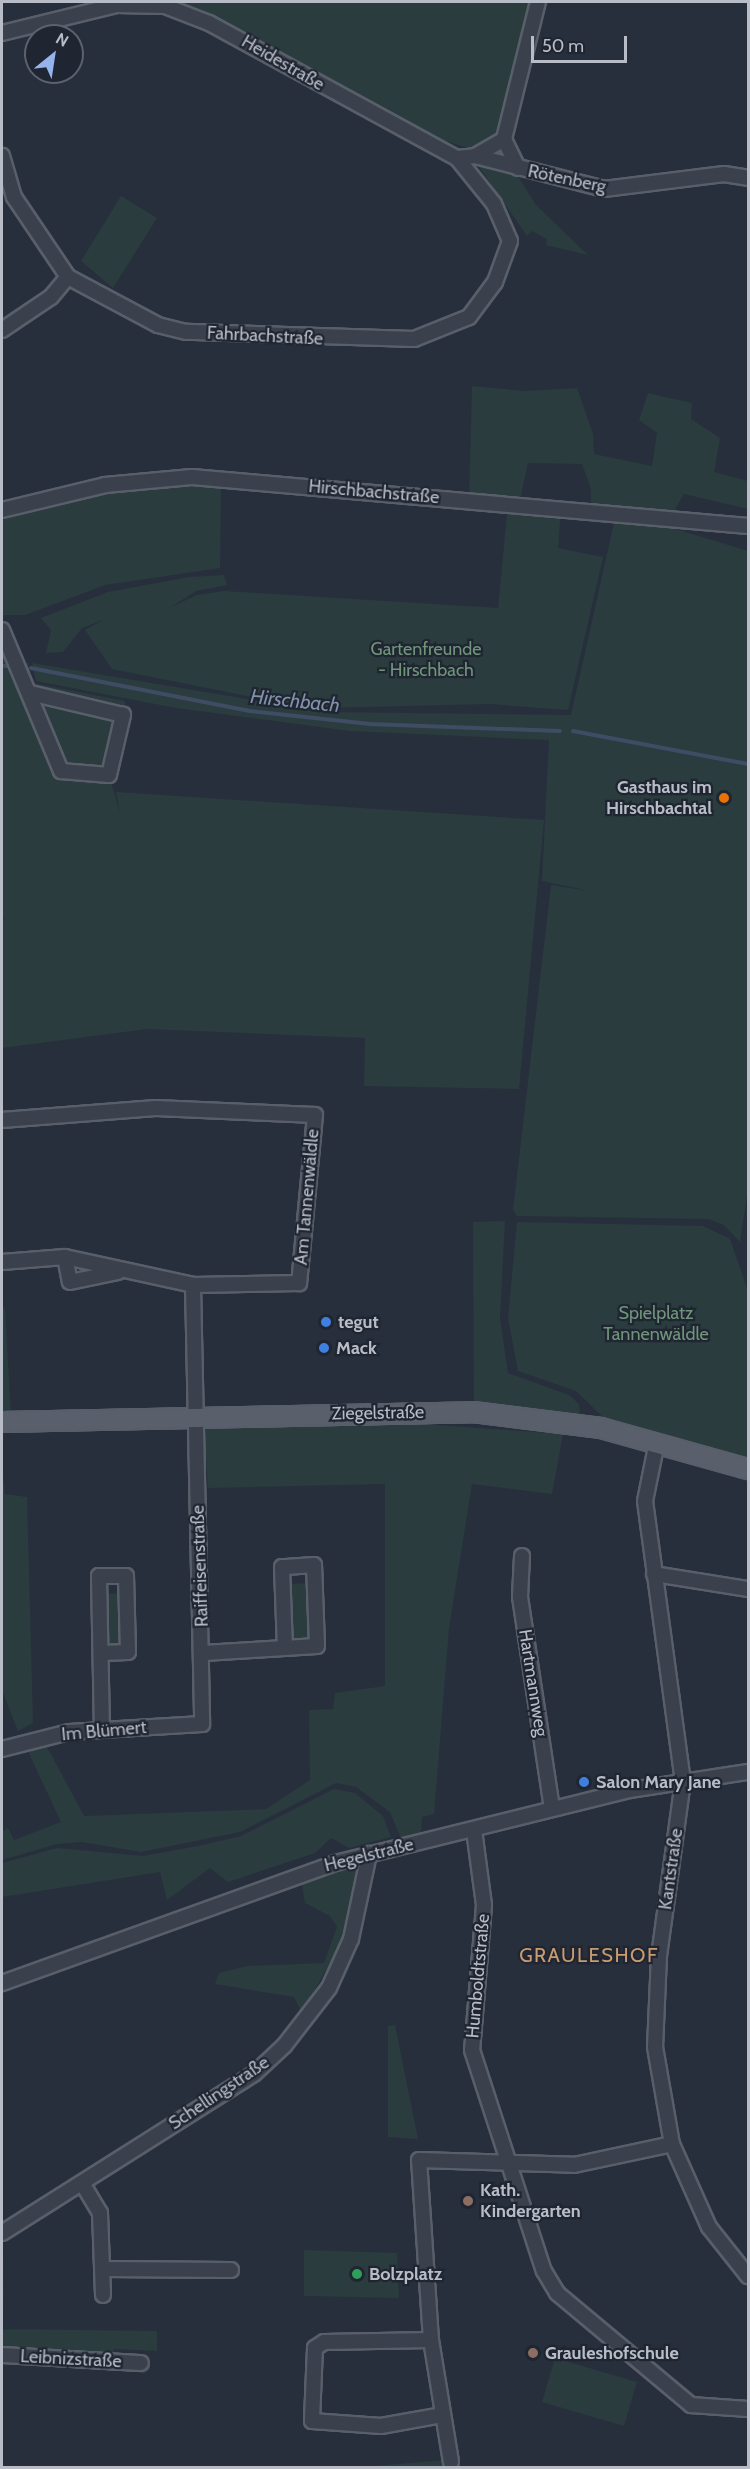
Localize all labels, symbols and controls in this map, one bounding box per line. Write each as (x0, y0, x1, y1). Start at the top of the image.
north arrow (24, 24, 84, 84)
scale bar (534, 24, 630, 62)
text: N (53, 29, 72, 51)
street label: Heidestraße (238, 31, 328, 95)
text: 50 m (542, 35, 584, 57)
street label: Rötenberg (526, 160, 608, 198)
street label: Fahrbachstraße (206, 322, 324, 350)
street label: Hirschbachstraße (308, 476, 440, 508)
park label: Gartenfreunde - Hirschbach (371, 639, 481, 682)
water label: Hirschbach (249, 684, 341, 718)
place label: Gasthaus im Hirschbachtal (606, 777, 712, 820)
marker: Gasthaus im Hirschbachtal (717, 791, 731, 805)
street label: Am Tannenwäldle (290, 1128, 324, 1266)
park label: Spielplatz Tannenwäldle (603, 1303, 709, 1346)
place label: tegut (338, 1311, 379, 1333)
marker: tegut (319, 1315, 333, 1329)
place label: Mack (336, 1337, 377, 1359)
marker: Mack (317, 1341, 331, 1355)
street label: Ziegelstraße (332, 1401, 424, 1425)
street label: Raiffeisenstraße (187, 1505, 213, 1627)
street label: Hartmannweg (514, 1628, 552, 1738)
street label: Im Blümert (61, 1717, 147, 1745)
place label: Salon Mary Jane (596, 1771, 721, 1793)
marker: Salon Mary Jane (577, 1775, 591, 1789)
street label: Kantstraße (655, 1827, 687, 1911)
street label: Hegelstraße (322, 1833, 416, 1877)
street label: Humboldtstraße (462, 1913, 494, 2039)
district label: GRAULESHOF (519, 1943, 659, 1967)
street label: Schellingstraße (165, 2052, 273, 2134)
place label: Kath. Kindergarten (480, 2180, 581, 2222)
marker: Kath. Kindergarten (461, 2194, 475, 2208)
place label: Bolzplatz (369, 2263, 442, 2285)
marker: Bolzplatz (350, 2267, 364, 2281)
place label: Grauleshofschule (545, 2342, 679, 2364)
street label: Leibnizstraße (20, 2346, 122, 2372)
marker: Grauleshofschule (526, 2346, 540, 2360)

